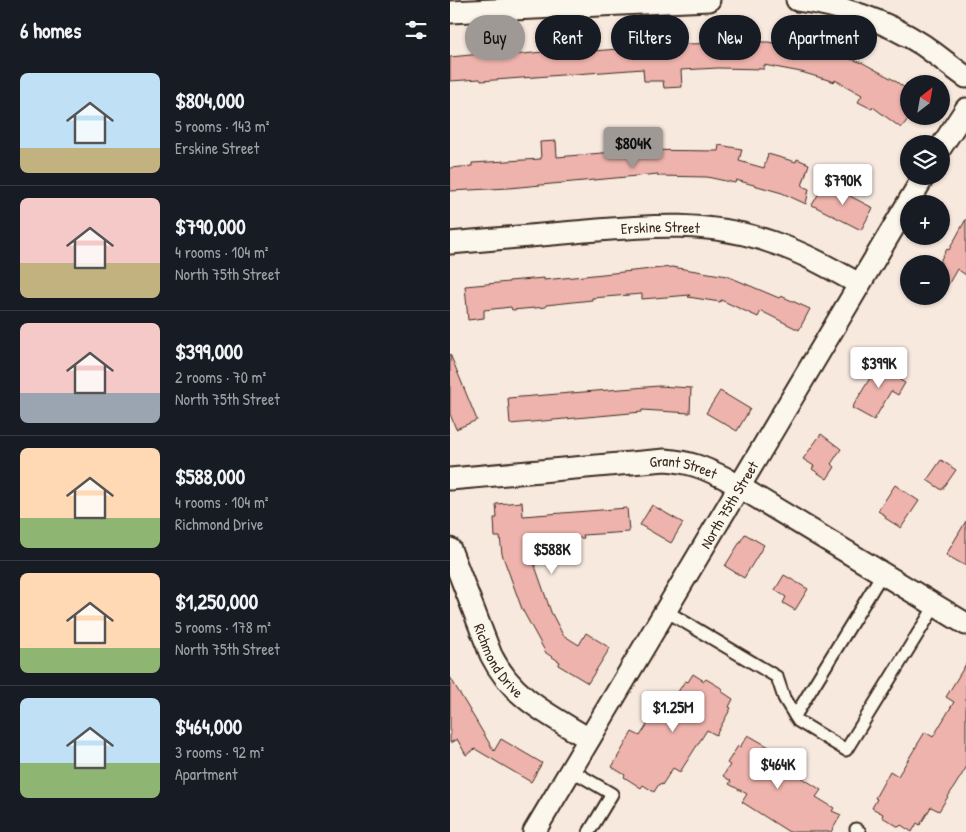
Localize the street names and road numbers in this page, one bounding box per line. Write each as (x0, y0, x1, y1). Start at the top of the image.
street label: Erskine Street (620, 216, 701, 239)
street label: Grant Street (649, 449, 722, 484)
street label: North 75th Street (695, 456, 763, 552)
street label: Richmond Drive (469, 620, 528, 702)

